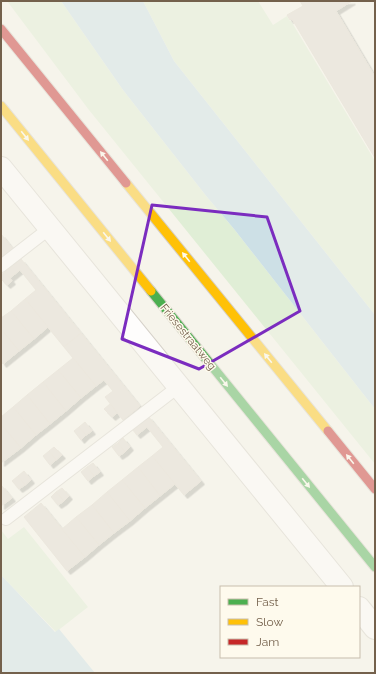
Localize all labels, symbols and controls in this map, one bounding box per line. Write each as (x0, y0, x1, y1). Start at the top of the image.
one-way arrow (21, 131, 30, 142)
one-way arrow (100, 151, 109, 162)
one-way arrow (103, 232, 111, 243)
one-way arrow (182, 252, 191, 263)
street label: Friesestraatweg (157, 301, 219, 373)
one-way arrow (264, 353, 273, 364)
one-way arrow (220, 377, 229, 387)
one-way arrow (346, 454, 355, 464)
one-way arrow (302, 478, 310, 488)
legend (220, 586, 360, 658)
text: Fast (256, 595, 279, 609)
text: Slow (256, 615, 283, 629)
text: Jam (256, 635, 279, 649)

